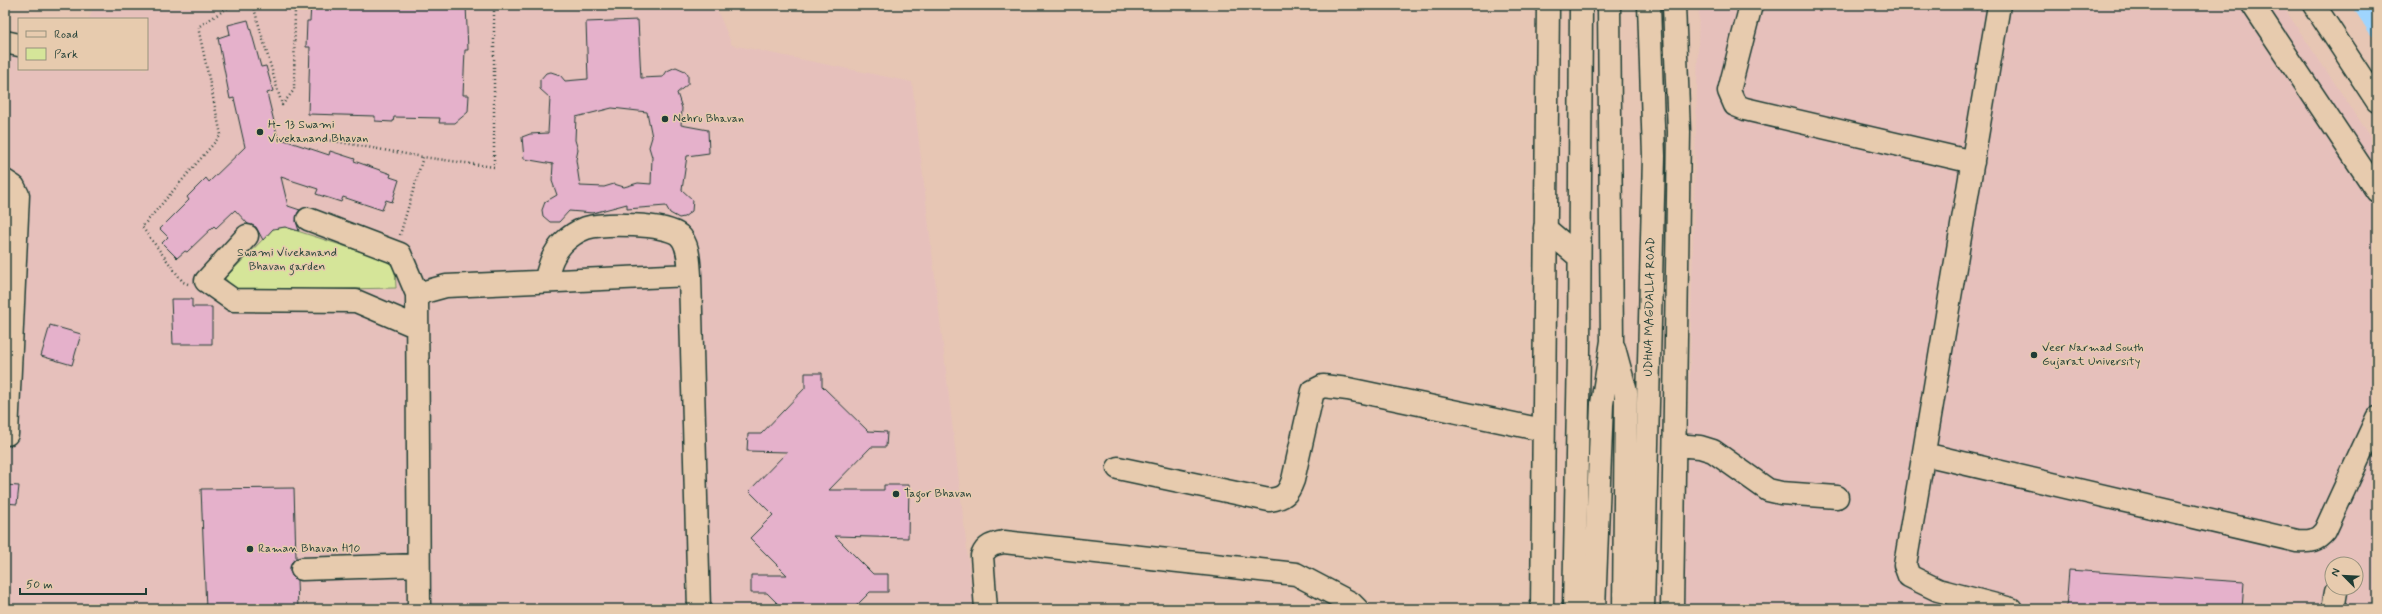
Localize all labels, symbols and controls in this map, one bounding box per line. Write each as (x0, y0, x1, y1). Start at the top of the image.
legend (18, 18, 148, 70)
text: Road (54, 27, 78, 43)
text: Park (54, 47, 78, 63)
place label: Nehru Bhavan (673, 111, 744, 127)
marker: Nehru Bhavan (660, 114, 670, 124)
place label: H- 13 Swami Vivekanand Bhavan (268, 117, 368, 147)
marker: H- 13 Swami Vivekanand Bhavan (255, 127, 265, 137)
street label: UDHNA MAGDALLA ROAD (1641, 237, 1659, 377)
park label: Swami Vivekanand Bhavan garden (237, 245, 337, 276)
place label: Veer Narmad South Gujarat University (2042, 340, 2144, 370)
marker: Veer Narmad South Gujarat University (2029, 350, 2039, 360)
place label: Tagor Bhavan (904, 486, 972, 503)
marker: Tagor Bhavan (891, 489, 901, 499)
place label: Raman Bhavan H10 (258, 541, 360, 557)
marker: Raman Bhavan H10 (245, 544, 255, 554)
north arrow (2324, 556, 2364, 596)
text: N (2328, 566, 2344, 579)
scale bar (20, 570, 146, 596)
text: 50 m (26, 577, 53, 593)

